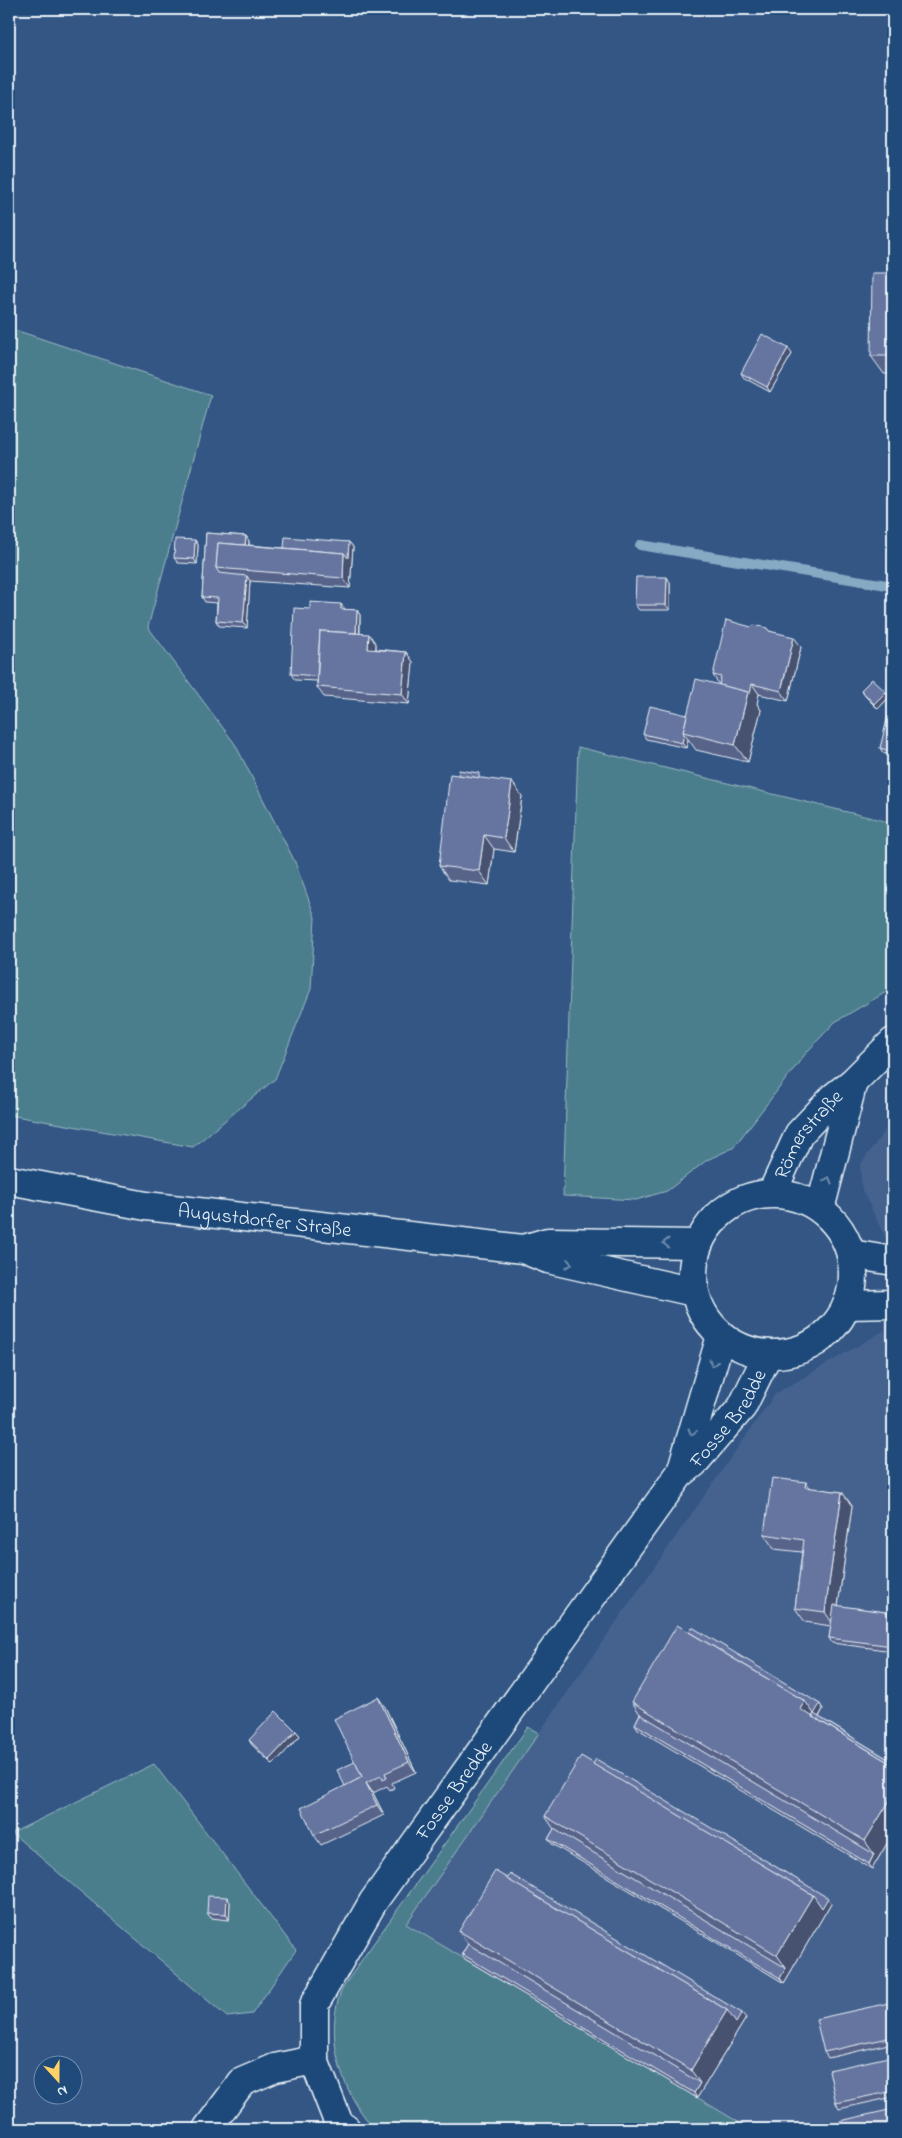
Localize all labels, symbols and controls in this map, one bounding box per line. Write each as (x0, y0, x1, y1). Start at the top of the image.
street label: Römerstraße (768, 1083, 850, 1184)
one-way arrow (822, 1175, 833, 1184)
street label: Augustdorfer Straße (176, 1198, 353, 1246)
one-way arrow (662, 1238, 670, 1248)
one-way arrow (564, 1258, 573, 1269)
one-way arrow (709, 1358, 719, 1366)
street label: Fosse Bredde (683, 1365, 775, 1476)
one-way arrow (688, 1428, 698, 1436)
street label: Fosse Bredde (409, 1736, 501, 1848)
north arrow (32, 2056, 82, 2106)
text: N (54, 2079, 70, 2102)

